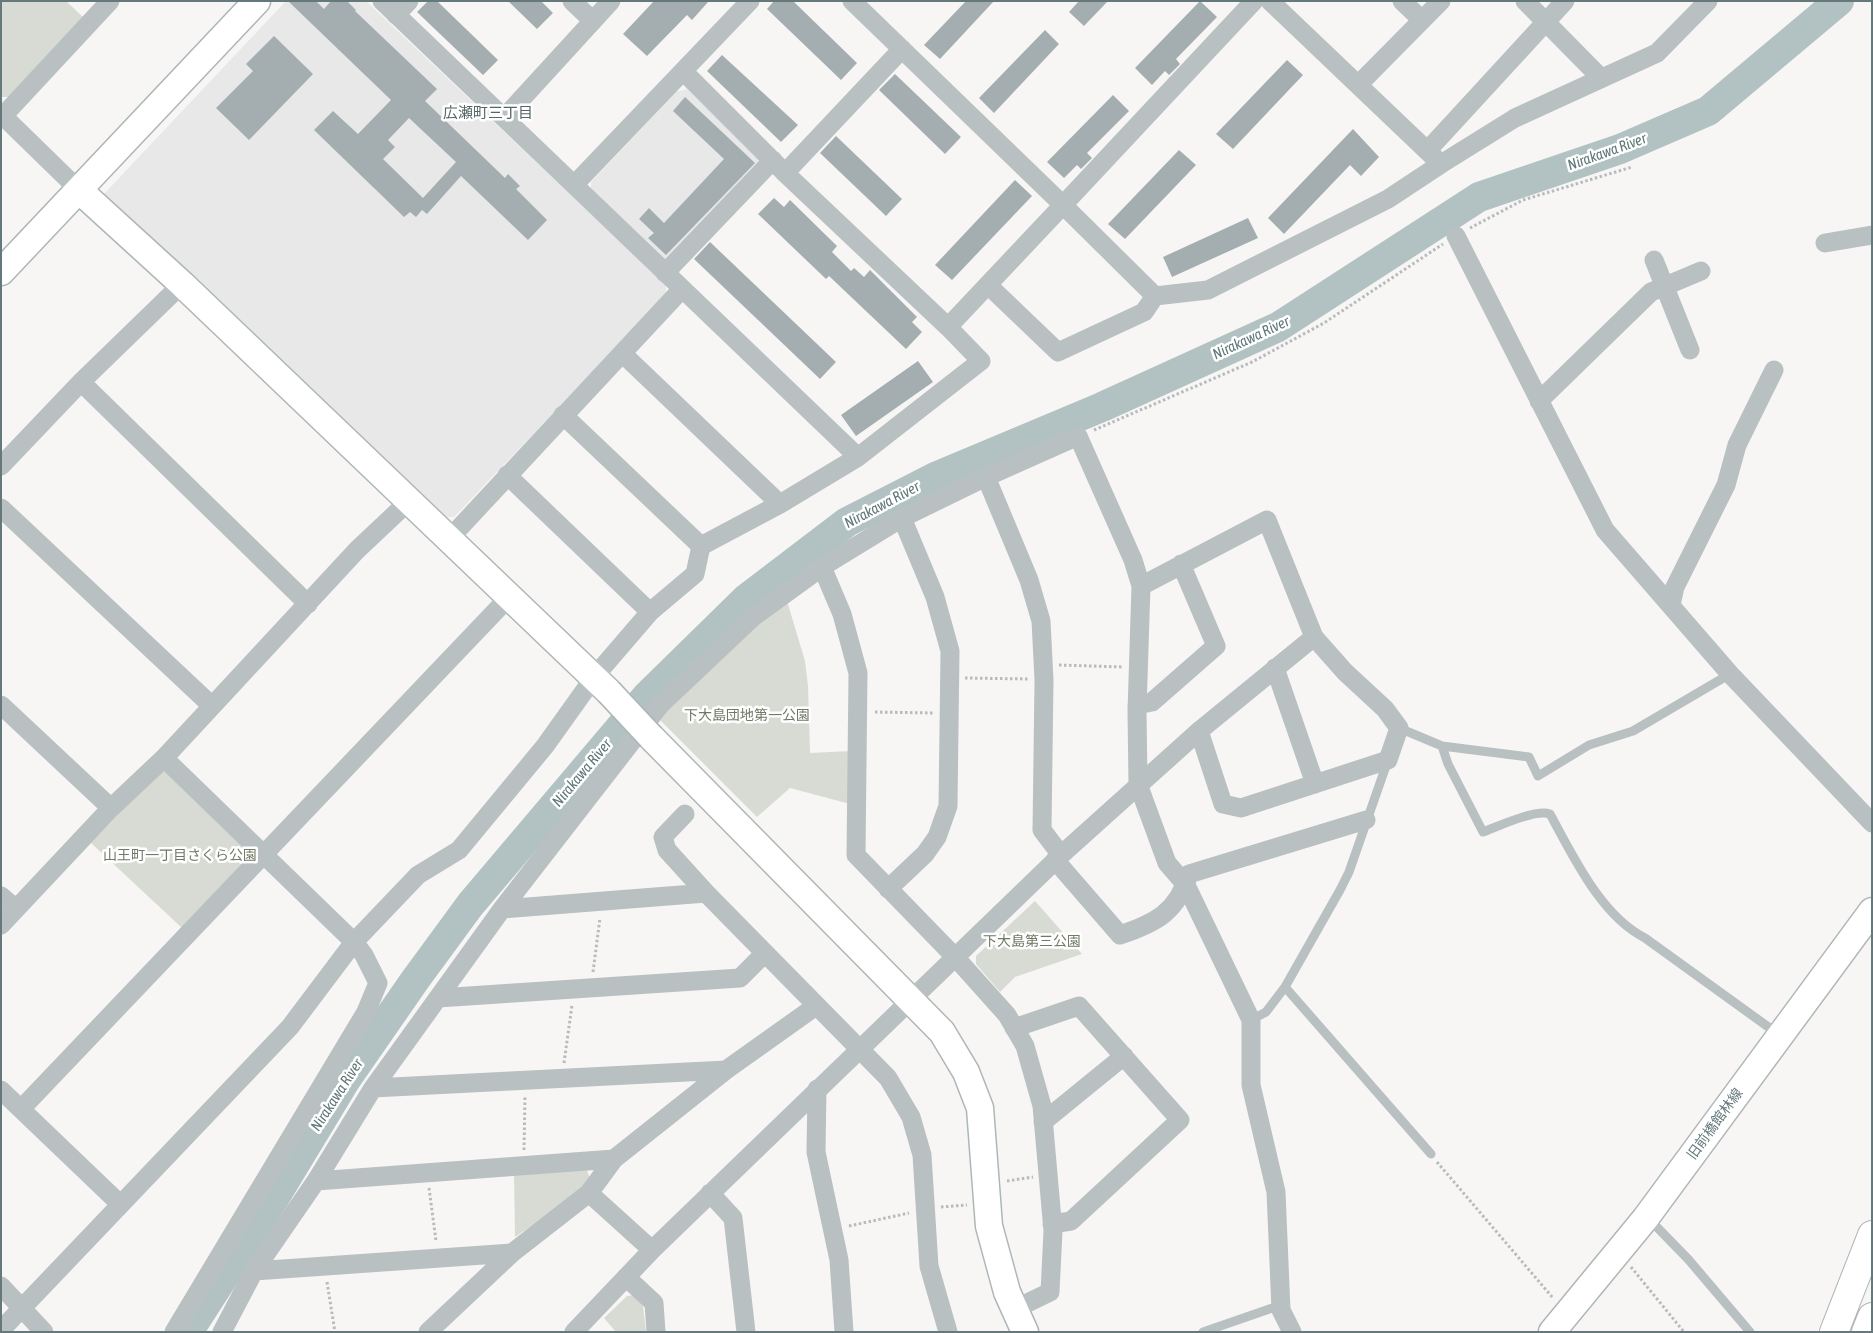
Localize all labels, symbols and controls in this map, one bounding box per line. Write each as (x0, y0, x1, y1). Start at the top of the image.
district label: 広瀬町三丁目 (443, 104, 533, 122)
water label: Nirakawa River (1565, 129, 1649, 175)
water label: Nirakawa River (1210, 312, 1292, 364)
water label: Nirakawa River (841, 478, 923, 532)
park label: 下大島団地第一公園 (684, 708, 810, 724)
water label: Nirakawa River (549, 736, 615, 810)
park label: 山王町一丁目さくら公園 (103, 848, 257, 864)
park label: 下大島第三公園 (983, 934, 1081, 950)
water label: Nirakawa River (307, 1055, 367, 1135)
street label: 旧前橋館林線 (1684, 1085, 1746, 1163)

